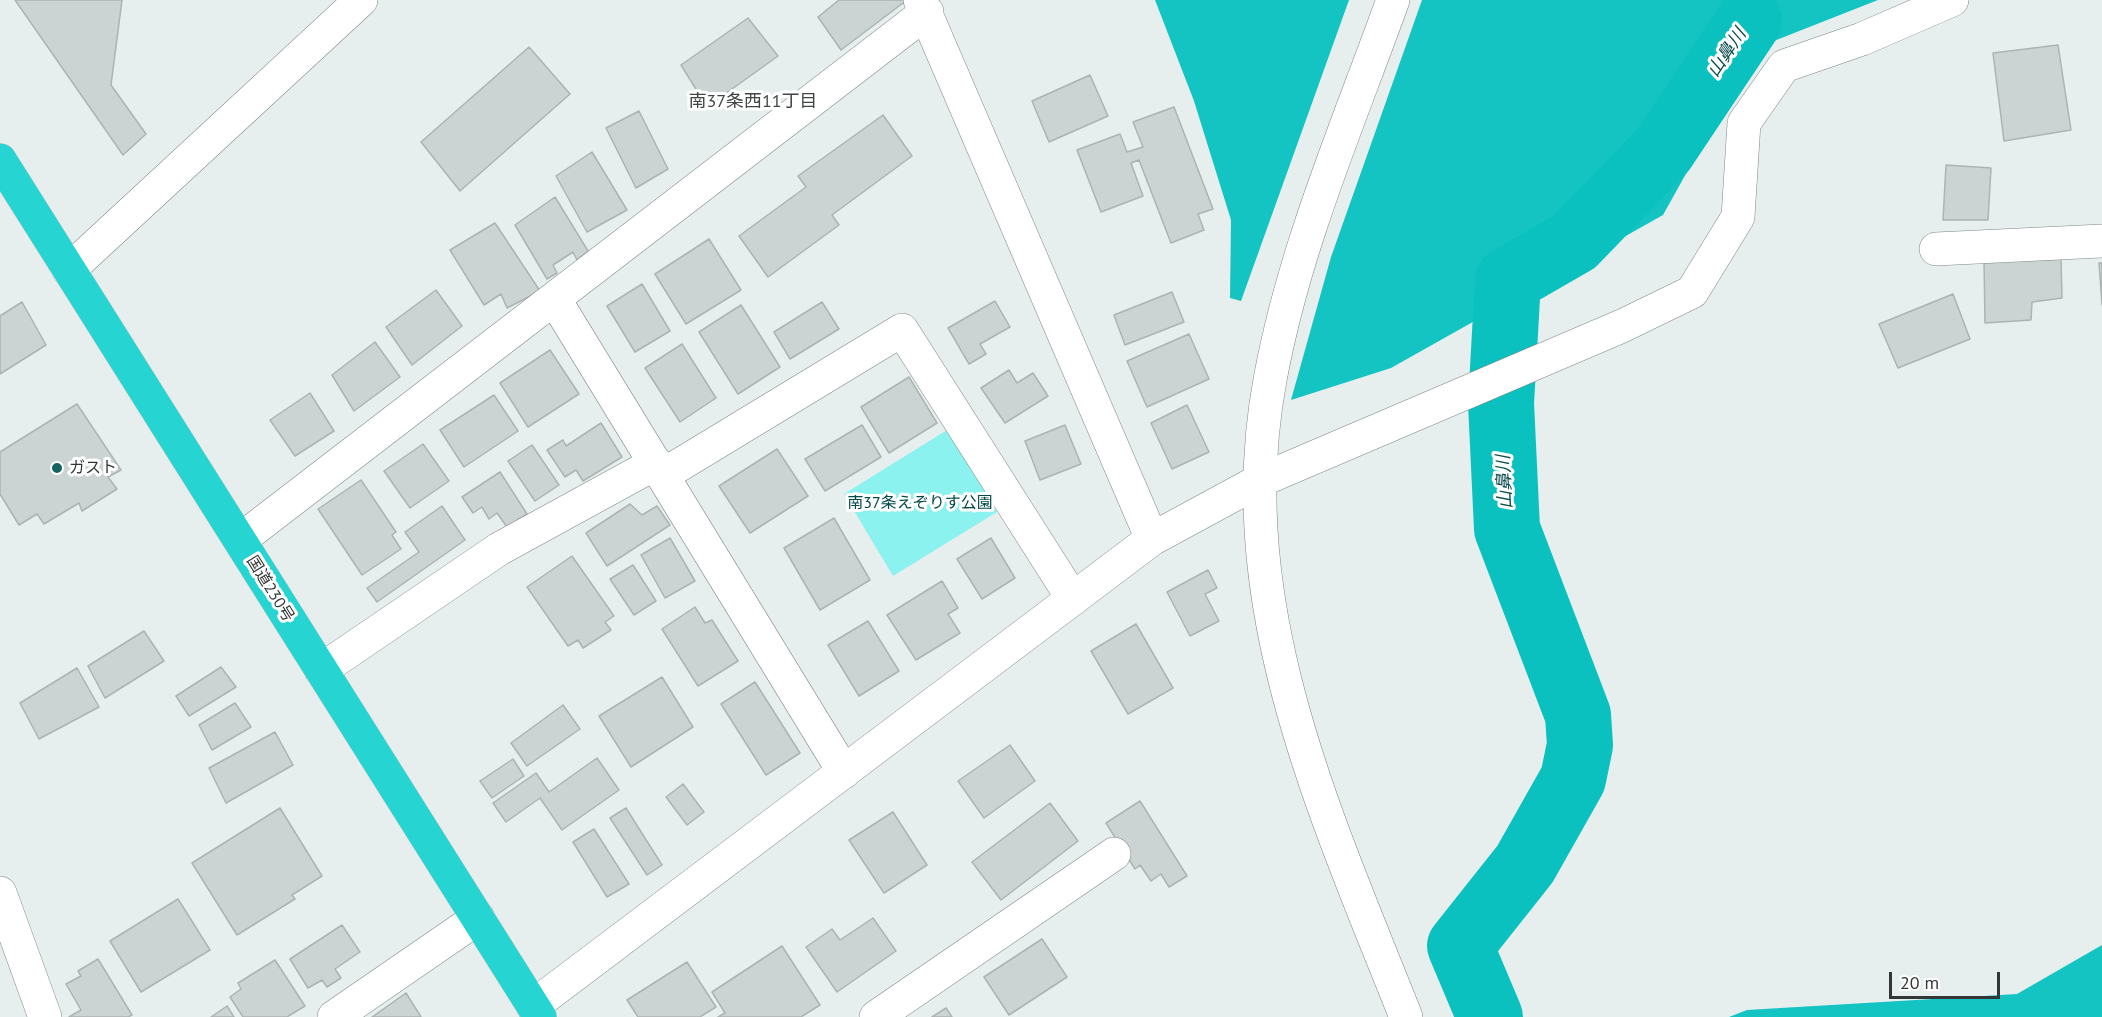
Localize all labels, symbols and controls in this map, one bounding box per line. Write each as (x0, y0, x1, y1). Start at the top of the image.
water label: 山鼻川 (1703, 25, 1751, 81)
district label: 南37条西11丁目 (688, 91, 818, 113)
water label: 山鼻川 (1493, 454, 1517, 510)
place label: ガスト (69, 458, 117, 478)
marker: ガスト (50, 461, 64, 475)
park label: 南37条えぞりす公園 (847, 493, 993, 513)
street label: 国道230号 (242, 552, 298, 626)
scale bar (1892, 960, 2003, 998)
text: 20 m (1900, 971, 1939, 994)

